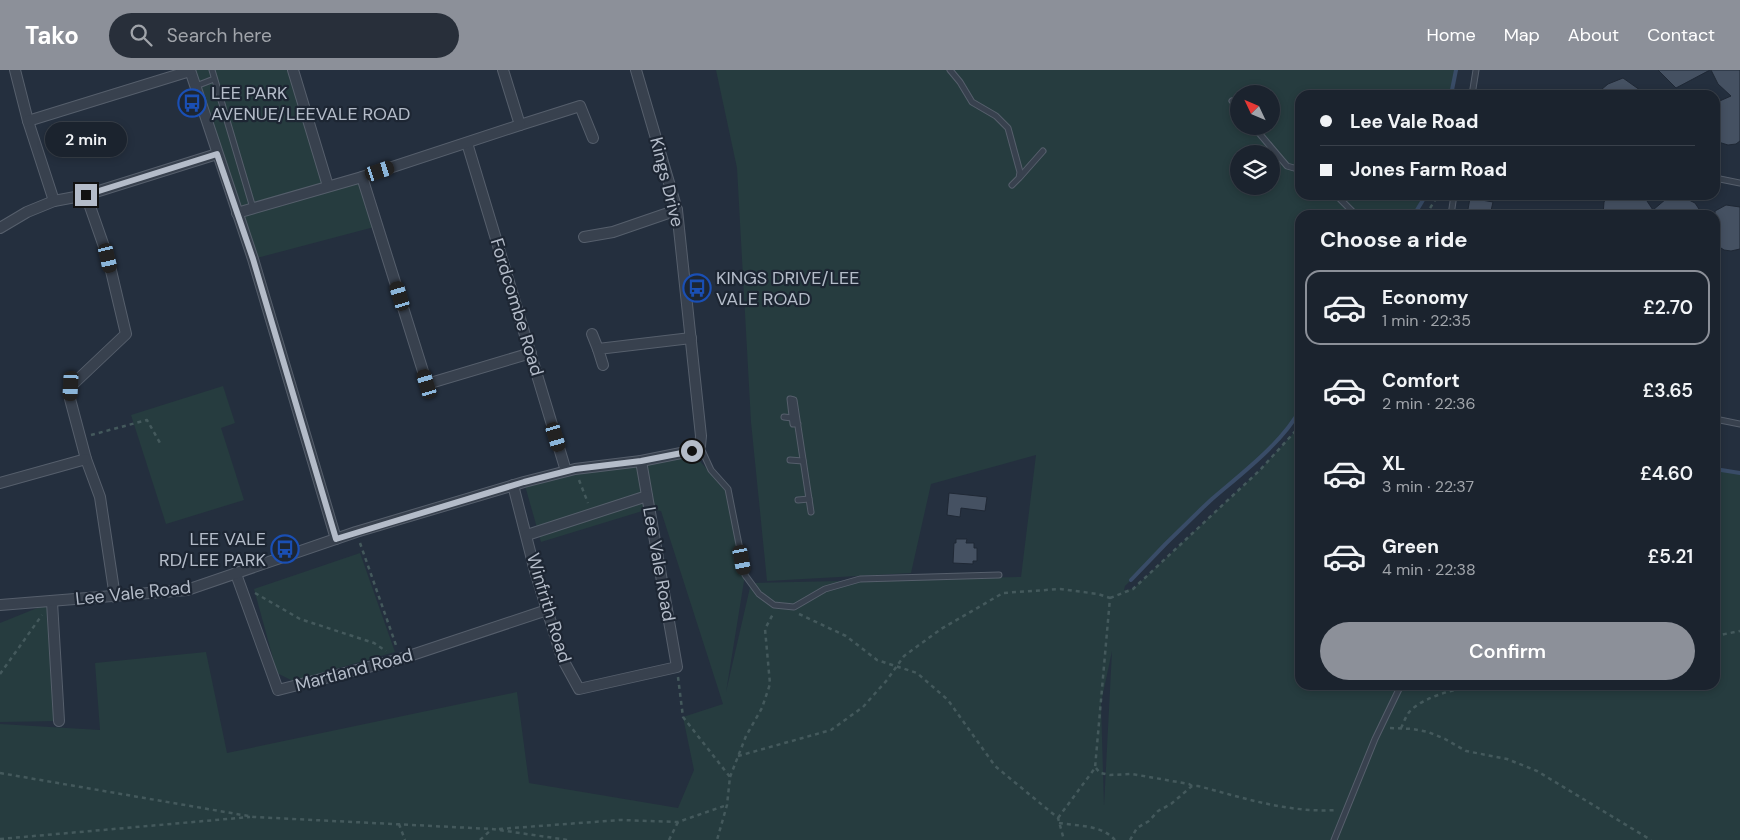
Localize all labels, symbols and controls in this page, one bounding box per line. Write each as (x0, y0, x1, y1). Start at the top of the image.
search box (109, 13, 459, 58)
text: Tako (25, 20, 79, 51)
icon: search (127, 21, 155, 49)
text: Search here (167, 23, 272, 48)
text: Home (1426, 23, 1476, 47)
text: Map (1504, 23, 1540, 47)
text: About (1568, 23, 1619, 47)
text: Contact (1647, 23, 1715, 47)
place label: LEE PARK AVENUE/LEEVALE ROAD (211, 81, 410, 126)
north arrow (1230, 85, 1280, 135)
map controls (1230, 85, 1280, 195)
bus stop icon: LEE PARK AVENUE/LEEVALE ROAD (177, 88, 207, 118)
text: Lee Vale Road (1350, 109, 1478, 134)
callout: 2 min (45, 122, 127, 158)
text: 2 min (65, 129, 107, 150)
street label: Kings Drive (644, 135, 690, 229)
button: layers (1230, 145, 1280, 195)
text: Jones Farm Road (1350, 157, 1507, 182)
car (363, 159, 396, 183)
route end (75, 184, 97, 206)
text: Choose a ride (1320, 225, 1468, 254)
street label: Fordcombe Road (485, 235, 549, 379)
car (97, 242, 118, 274)
place label: KINGS DRIVE/LEE VALE ROAD (716, 266, 859, 311)
bus stop icon: KINGS DRIVE/LEE VALE ROAD (682, 273, 712, 303)
car (388, 279, 411, 313)
icon: car (1322, 285, 1367, 330)
text: Economy (1382, 285, 1469, 310)
text: £2.70 (1643, 295, 1693, 320)
text: 1 min · 22:35 (1382, 310, 1471, 331)
car (415, 367, 438, 401)
icon: car (1322, 368, 1367, 413)
text: Comfort (1382, 368, 1460, 393)
car (62, 371, 79, 401)
text: £3.65 (1643, 378, 1693, 403)
text: 2 min · 22:36 (1382, 393, 1476, 414)
car (544, 420, 567, 454)
route start (681, 440, 703, 462)
icon: car (1322, 451, 1367, 496)
text: XL (1382, 451, 1405, 476)
text: £4.60 (1640, 461, 1693, 486)
text: 3 min · 22:37 (1382, 476, 1474, 497)
street label: Lee Vale Road (637, 505, 681, 623)
place label: LEE VALE RD/LEE PARK (159, 527, 266, 572)
bus stop icon: LEE VALE RD/LEE PARK (270, 534, 300, 564)
icon: car (1322, 534, 1367, 579)
text: Green (1382, 534, 1439, 559)
car (731, 544, 752, 576)
text: £5.21 (1647, 544, 1693, 569)
street label: Winfrith Road (521, 550, 577, 666)
text: 4 min · 22:38 (1382, 559, 1476, 580)
street label: Lee Vale Road (74, 575, 192, 611)
button: Confirm (1320, 622, 1695, 680)
street label: Martland Road (293, 643, 415, 697)

